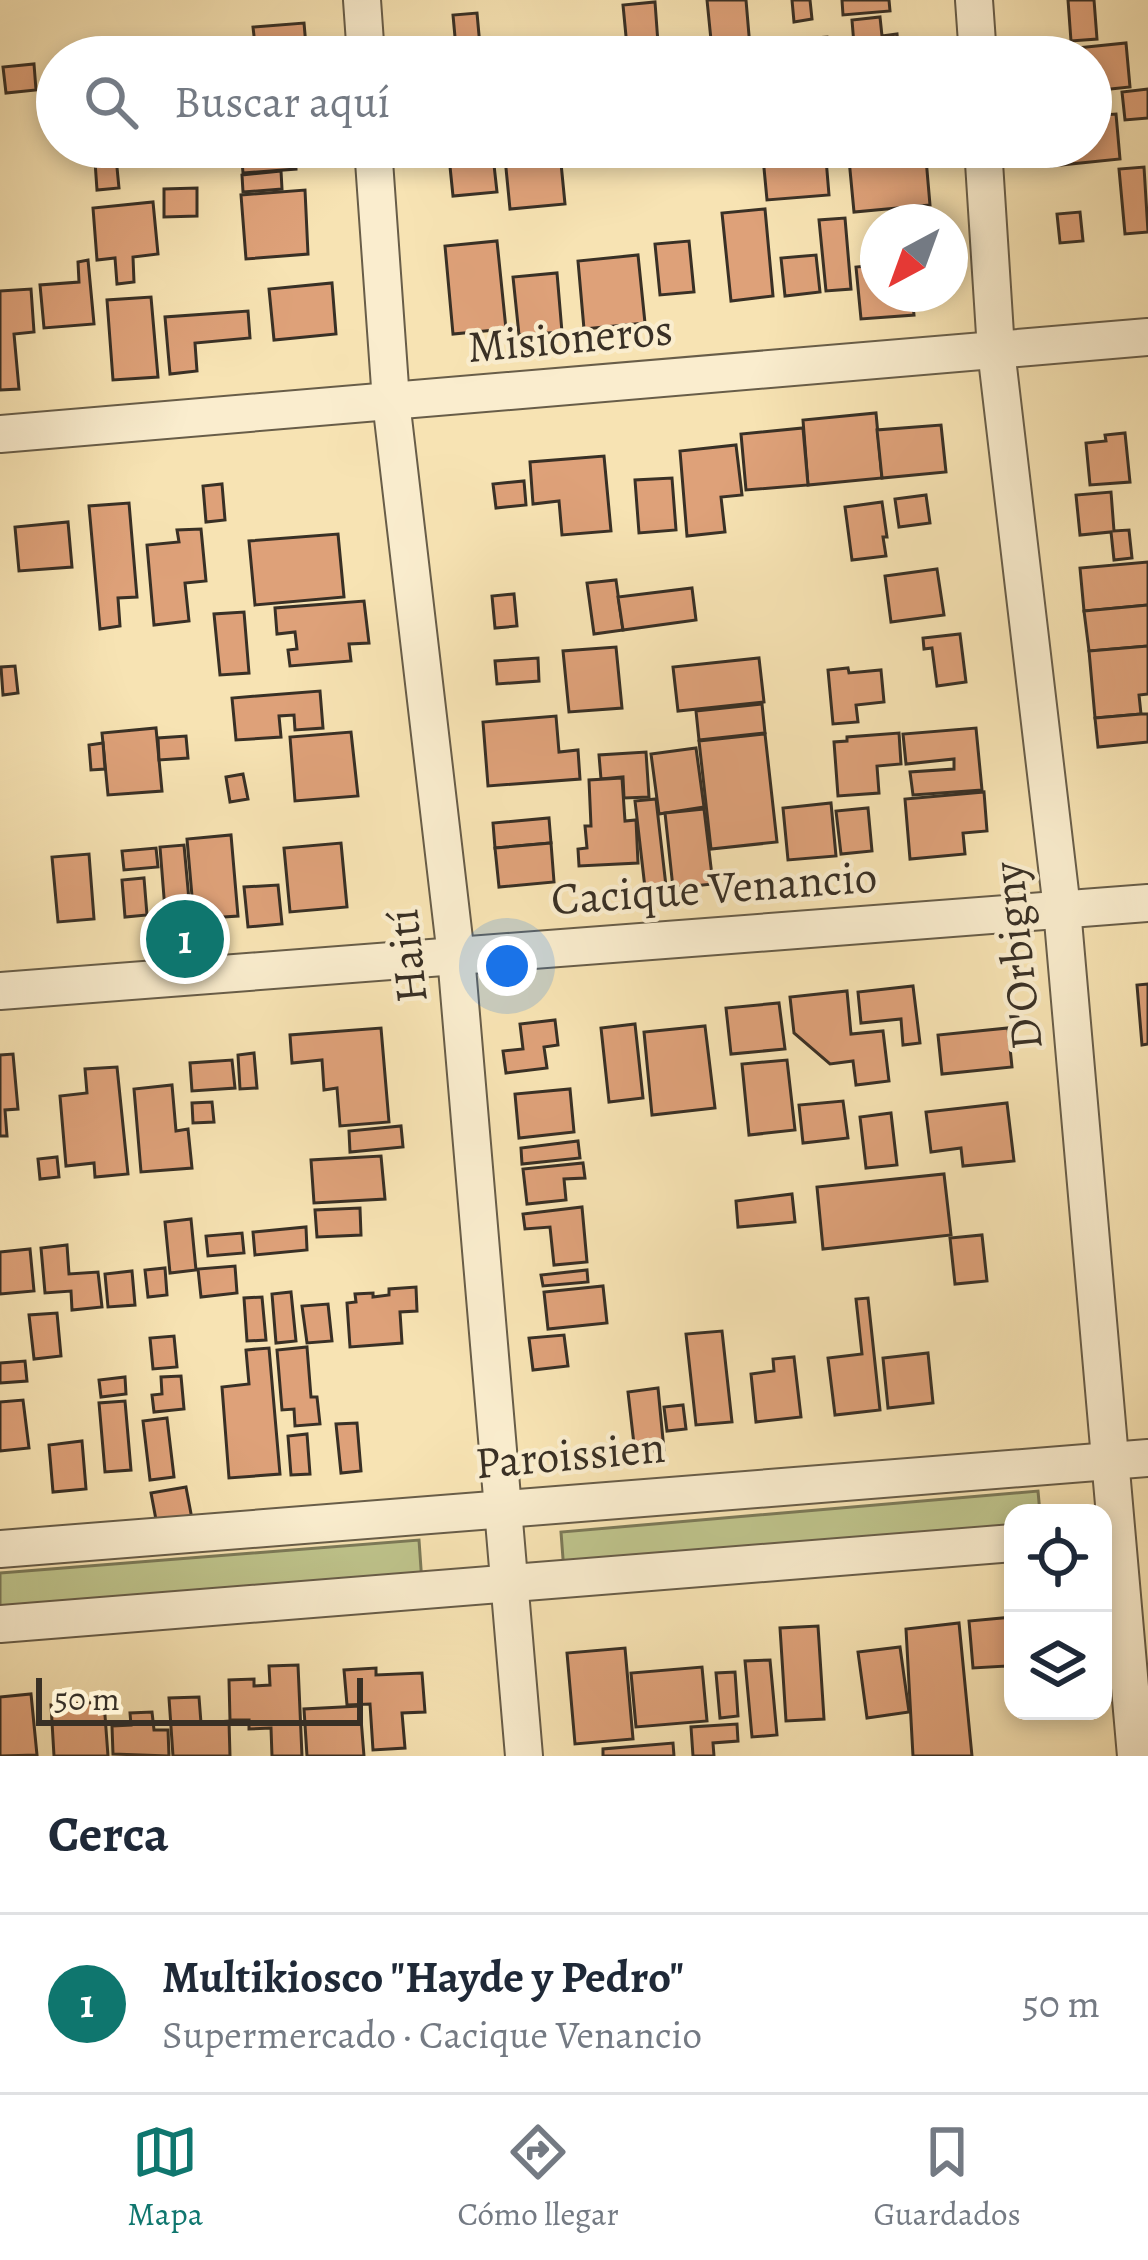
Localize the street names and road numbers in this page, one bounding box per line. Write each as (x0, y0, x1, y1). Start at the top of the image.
street label: Misioneros (465, 298, 675, 378)
street label: Cacique Venancio (549, 846, 879, 930)
street label: D'Orbigny (976, 858, 1058, 1053)
street label: Haití (371, 906, 443, 1006)
street label: Paroissien (472, 1416, 668, 1494)

